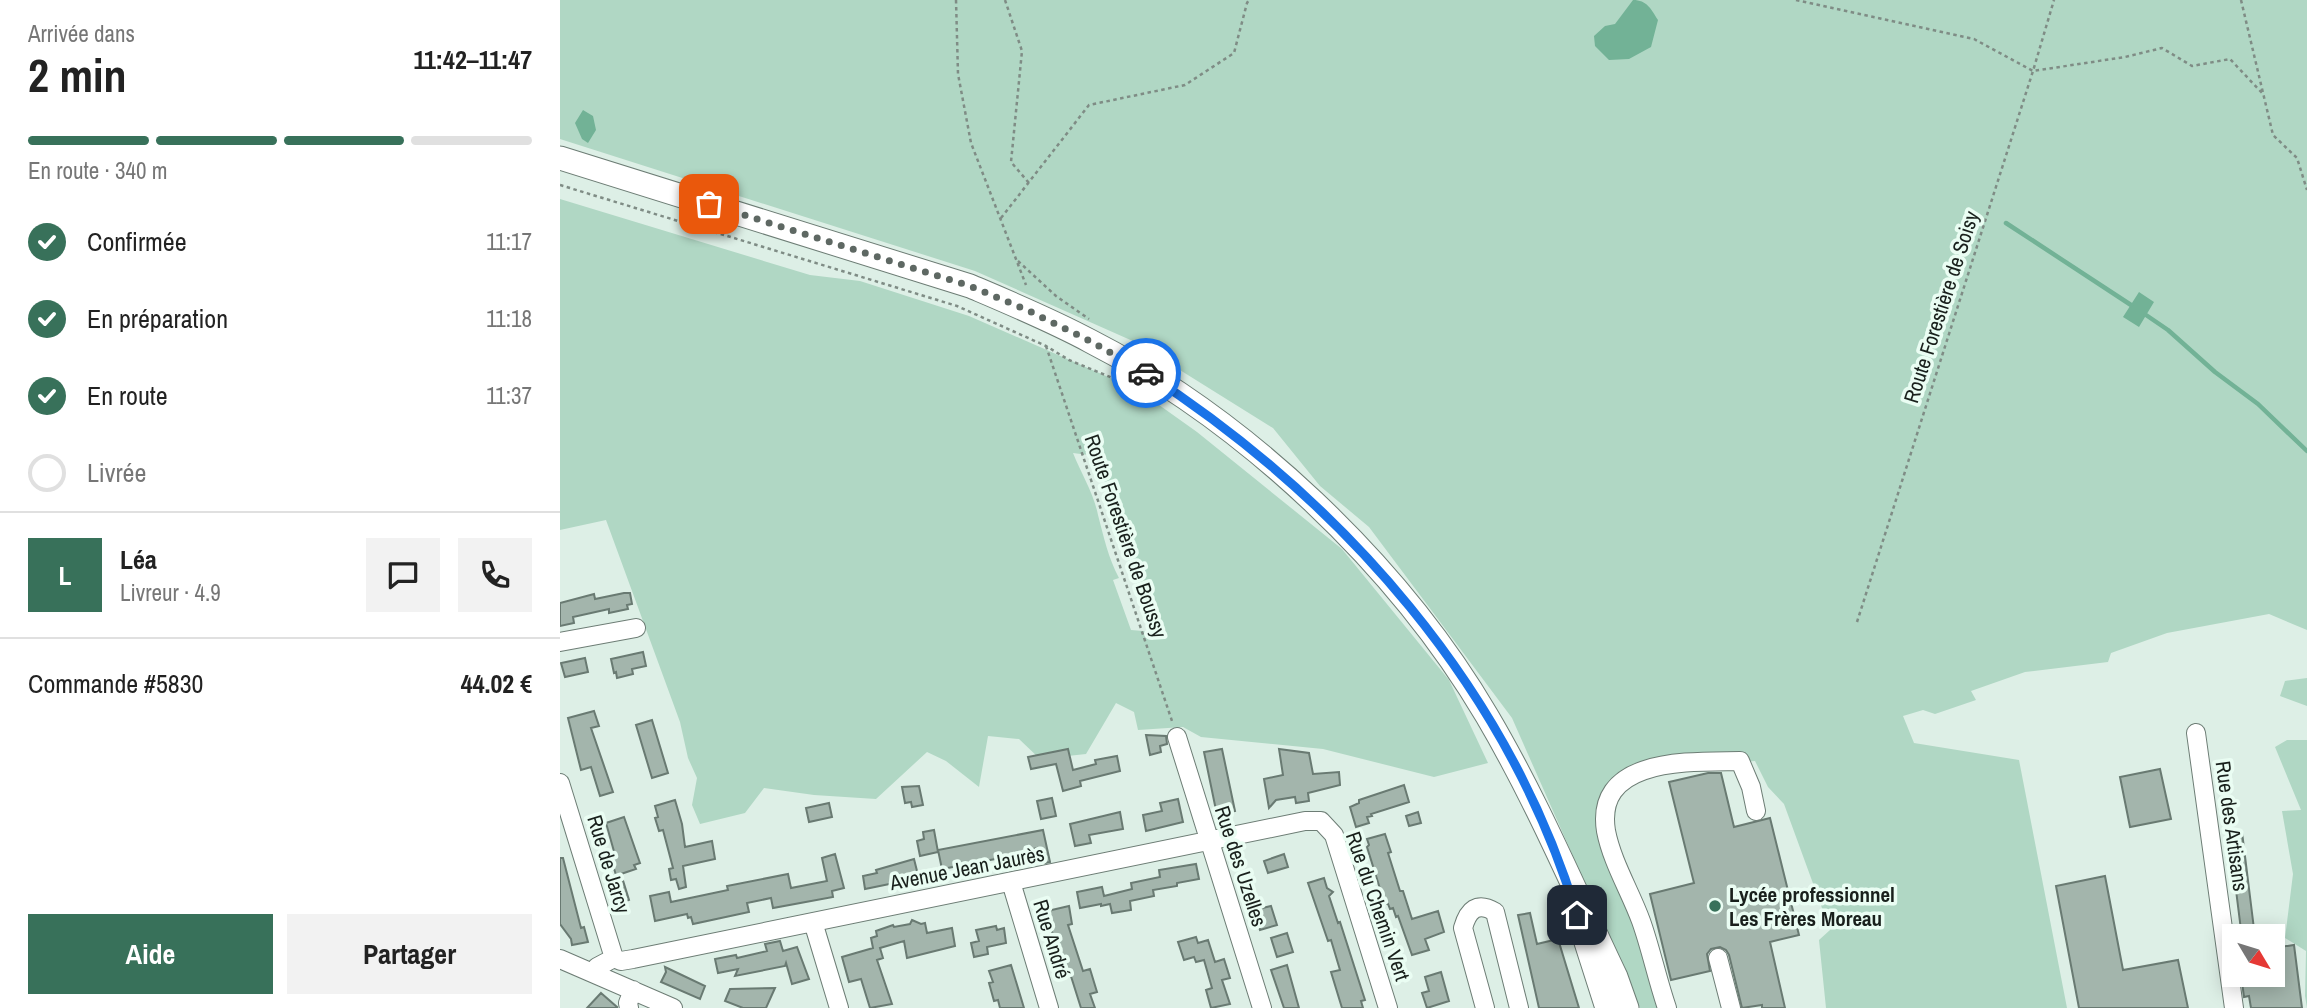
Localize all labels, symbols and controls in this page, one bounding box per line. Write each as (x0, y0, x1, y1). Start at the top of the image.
text: Arrivée dans (28, 18, 135, 49)
text: 11:42–11:47 (413, 42, 532, 77)
text: 2 min (28, 44, 127, 106)
text: En route · 340 m (28, 155, 167, 186)
pin (679, 174, 739, 234)
icon: bag (690, 185, 728, 223)
street label: Route Forestière de Soisy (1896, 207, 1986, 407)
icon: check (28, 223, 66, 261)
text: Confirmée (87, 224, 187, 259)
text: 11:17 (486, 226, 532, 257)
icon: check (28, 300, 66, 338)
text: En préparation (87, 301, 228, 336)
text: 11:18 (486, 303, 532, 334)
courier (1111, 338, 1181, 408)
icon: car (1127, 354, 1165, 392)
icon: check (28, 377, 66, 415)
text: En route (87, 378, 168, 413)
text: 11:37 (486, 380, 532, 411)
street label: Route Forestière de Boussy (1078, 430, 1175, 642)
text: Livrée (87, 455, 146, 490)
button: chat (366, 538, 440, 612)
button: phone (458, 538, 532, 612)
text: Léa (120, 542, 157, 577)
text: L (58, 558, 72, 593)
text: Livreur · 4.9 (120, 577, 221, 608)
text: Commande #5830 (28, 666, 203, 701)
text: 44.02 € (461, 666, 532, 701)
street label: Rue des Artisans (2209, 759, 2255, 893)
street label: Rue des Uzelles (1208, 802, 1274, 930)
street label: Rue de Jarcy (580, 811, 638, 917)
street label: Rue du Chemin Vert (1339, 828, 1417, 985)
street label: Avenue Jean Jaurès (886, 839, 1047, 897)
place label: Lycée professionnel Les Frères Moreau (1729, 880, 1895, 933)
pin (1547, 885, 1607, 945)
street label: Rue André (1026, 896, 1078, 982)
icon: home (1558, 896, 1596, 934)
marker: Lycée professionnel Les Frères Moreau (1707, 898, 1723, 914)
button: Aide (28, 914, 273, 994)
button: Partager (287, 914, 532, 994)
north arrow (2222, 924, 2286, 987)
map controls (2222, 924, 2285, 987)

